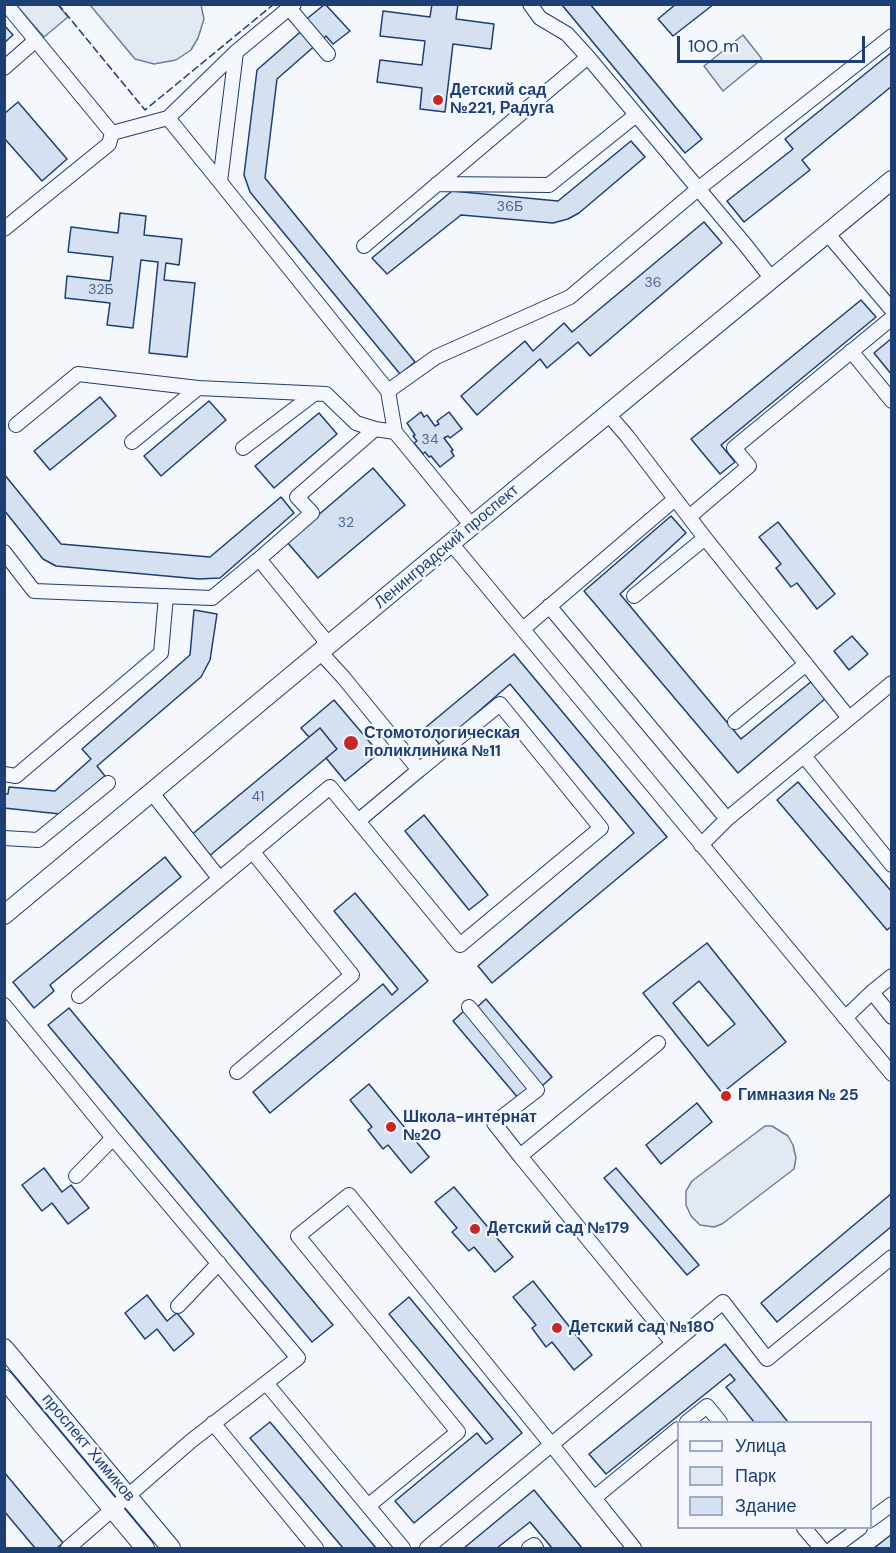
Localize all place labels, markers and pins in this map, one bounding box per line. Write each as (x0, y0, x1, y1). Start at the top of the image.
place label: Детский сад №221, Радуга (450, 81, 554, 119)
marker: Детский сад №221, Радуга (431, 93, 445, 107)
place label: Стомотологическая поликлиника №11 (364, 724, 520, 762)
marker: Стомотологическая поликлиника №11 (342, 734, 360, 752)
place label: Гимназия № 25 (738, 1086, 859, 1106)
marker: Гимназия № 25 (719, 1089, 733, 1103)
place label: Школа-интернат №20 (403, 1108, 537, 1146)
marker: Школа-интернат №20 (384, 1120, 398, 1134)
place label: Детский сад №179 (487, 1219, 629, 1239)
marker: Детский сад №179 (468, 1222, 482, 1236)
place label: Детский сад №180 (569, 1318, 714, 1338)
marker: Детский сад №180 (550, 1321, 564, 1335)

